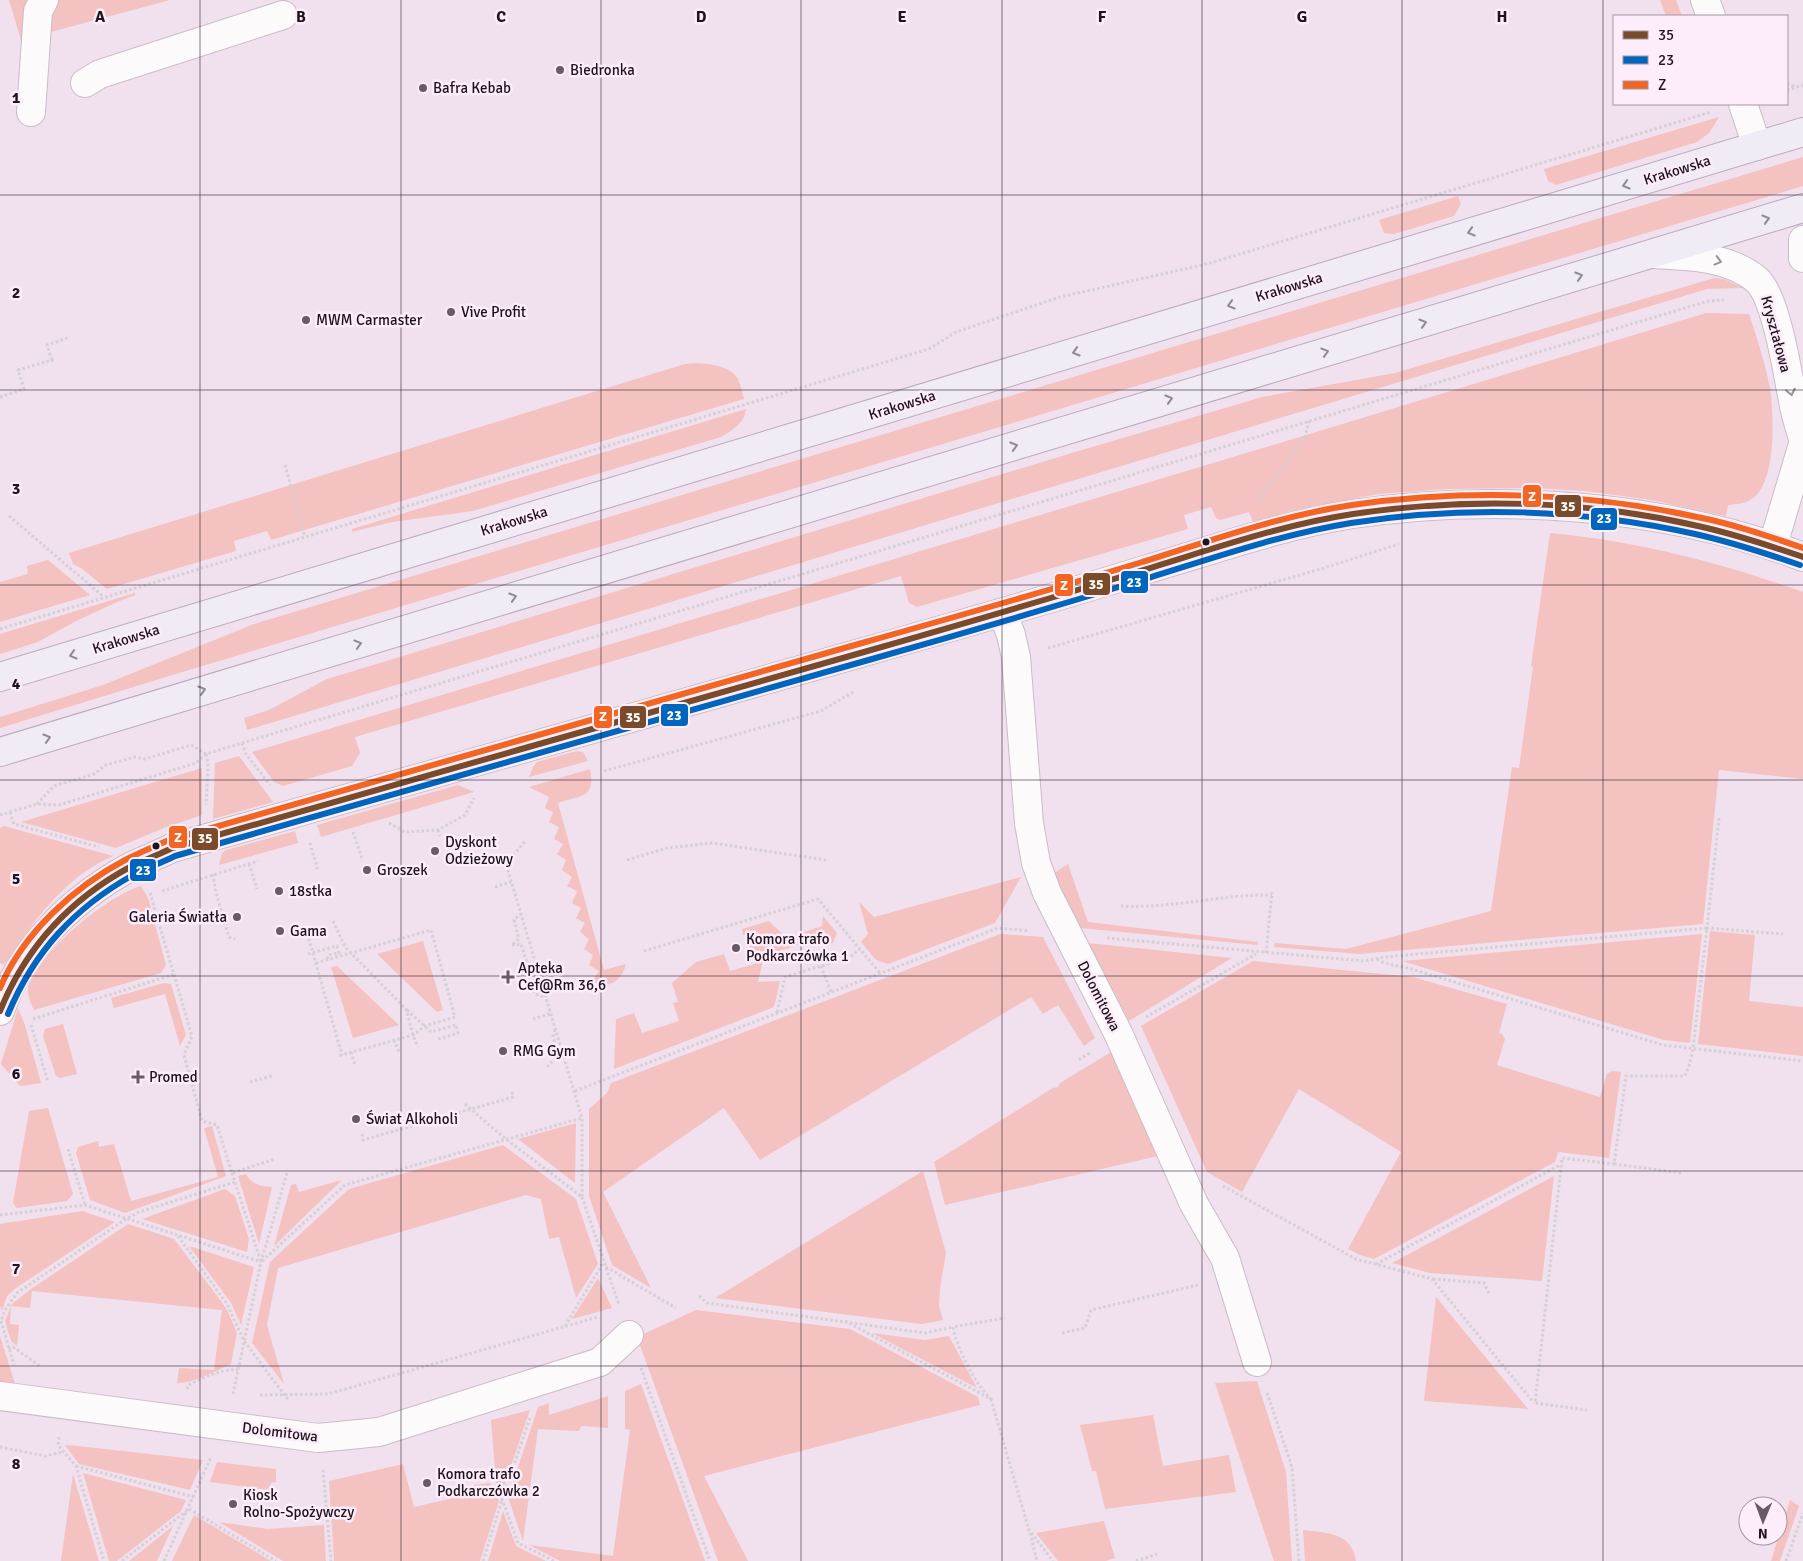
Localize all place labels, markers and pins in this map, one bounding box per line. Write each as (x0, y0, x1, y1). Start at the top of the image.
place label: Biedronka (570, 61, 635, 79)
marker: Biedronka (554, 64, 566, 76)
place label: Bafra Kebab (433, 79, 511, 97)
marker: Bafra Kebab (417, 82, 429, 94)
place label: Vive Profit (461, 303, 526, 321)
marker: Vive Profit (445, 306, 457, 318)
place label: MWM Carmaster (316, 311, 423, 329)
marker: MWM Carmaster (300, 314, 312, 326)
unlabelled marker (1201, 537, 1211, 547)
place label: Dyskont Odzieżowy (445, 833, 513, 868)
unlabelled marker (151, 841, 161, 851)
marker: Dyskont Odzieżowy (429, 845, 441, 857)
place label: Groszek (377, 861, 428, 879)
marker: Groszek (361, 864, 373, 876)
place label: 18stka (289, 882, 332, 900)
marker: 18stka (273, 885, 285, 897)
place label: Galeria Światła (129, 907, 227, 926)
marker: Galeria Światła (231, 911, 243, 923)
place label: Gama (290, 922, 327, 940)
marker: Gama (274, 925, 286, 937)
place label: Komora trafo Podkarczówka 1 (746, 930, 849, 965)
marker: Komora trafo Podkarczówka 1 (730, 942, 742, 954)
place label: Apteka Cef@Rm 36,6 (518, 959, 606, 994)
marker: Apteka Cef@Rm 36,6 (502, 971, 514, 983)
place label: RMG Gym (513, 1042, 576, 1060)
marker: RMG Gym (497, 1045, 509, 1057)
place label: Promed (149, 1068, 198, 1086)
marker: Promed (131, 1070, 145, 1084)
place label: Świat Alkoholi (366, 1109, 458, 1128)
marker: Świat Alkoholi (350, 1113, 362, 1125)
place label: Komora trafo Podkarczówka 2 (437, 1465, 540, 1500)
marker: Komora trafo Podkarczówka 2 (421, 1477, 433, 1489)
place label: Kiosk Rolno-Spożywczy (243, 1486, 354, 1521)
marker: Kiosk Rolno-Spożywczy (227, 1498, 239, 1510)

